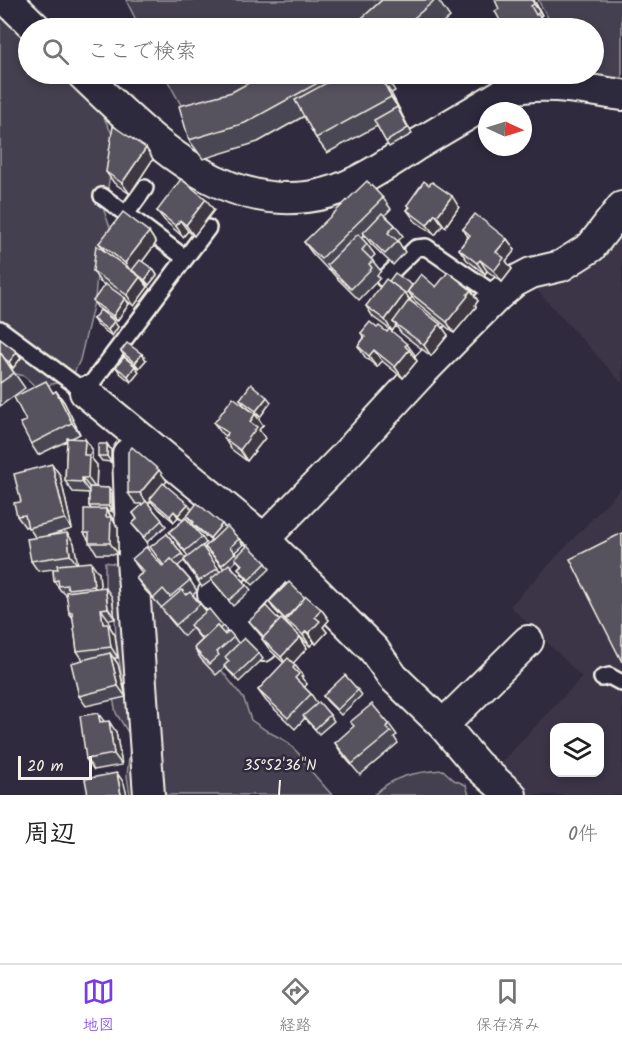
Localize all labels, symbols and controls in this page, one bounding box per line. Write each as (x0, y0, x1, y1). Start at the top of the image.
search box (18, 18, 604, 84)
icon: search (39, 35, 72, 68)
text: ここで検索 (87, 35, 197, 70)
north arrow (478, 102, 532, 156)
map controls (550, 723, 604, 777)
button: layers (550, 723, 604, 777)
scale bar (18, 753, 92, 780)
text: 20 m (27, 754, 63, 779)
text: 35°52'36"N (244, 754, 316, 778)
text: 周辺 (24, 814, 76, 856)
text: 0件 (568, 819, 598, 851)
tab: 地図 (82, 975, 115, 1038)
tab: 経路 (279, 975, 312, 1038)
tab: 保存済み (476, 975, 540, 1038)

